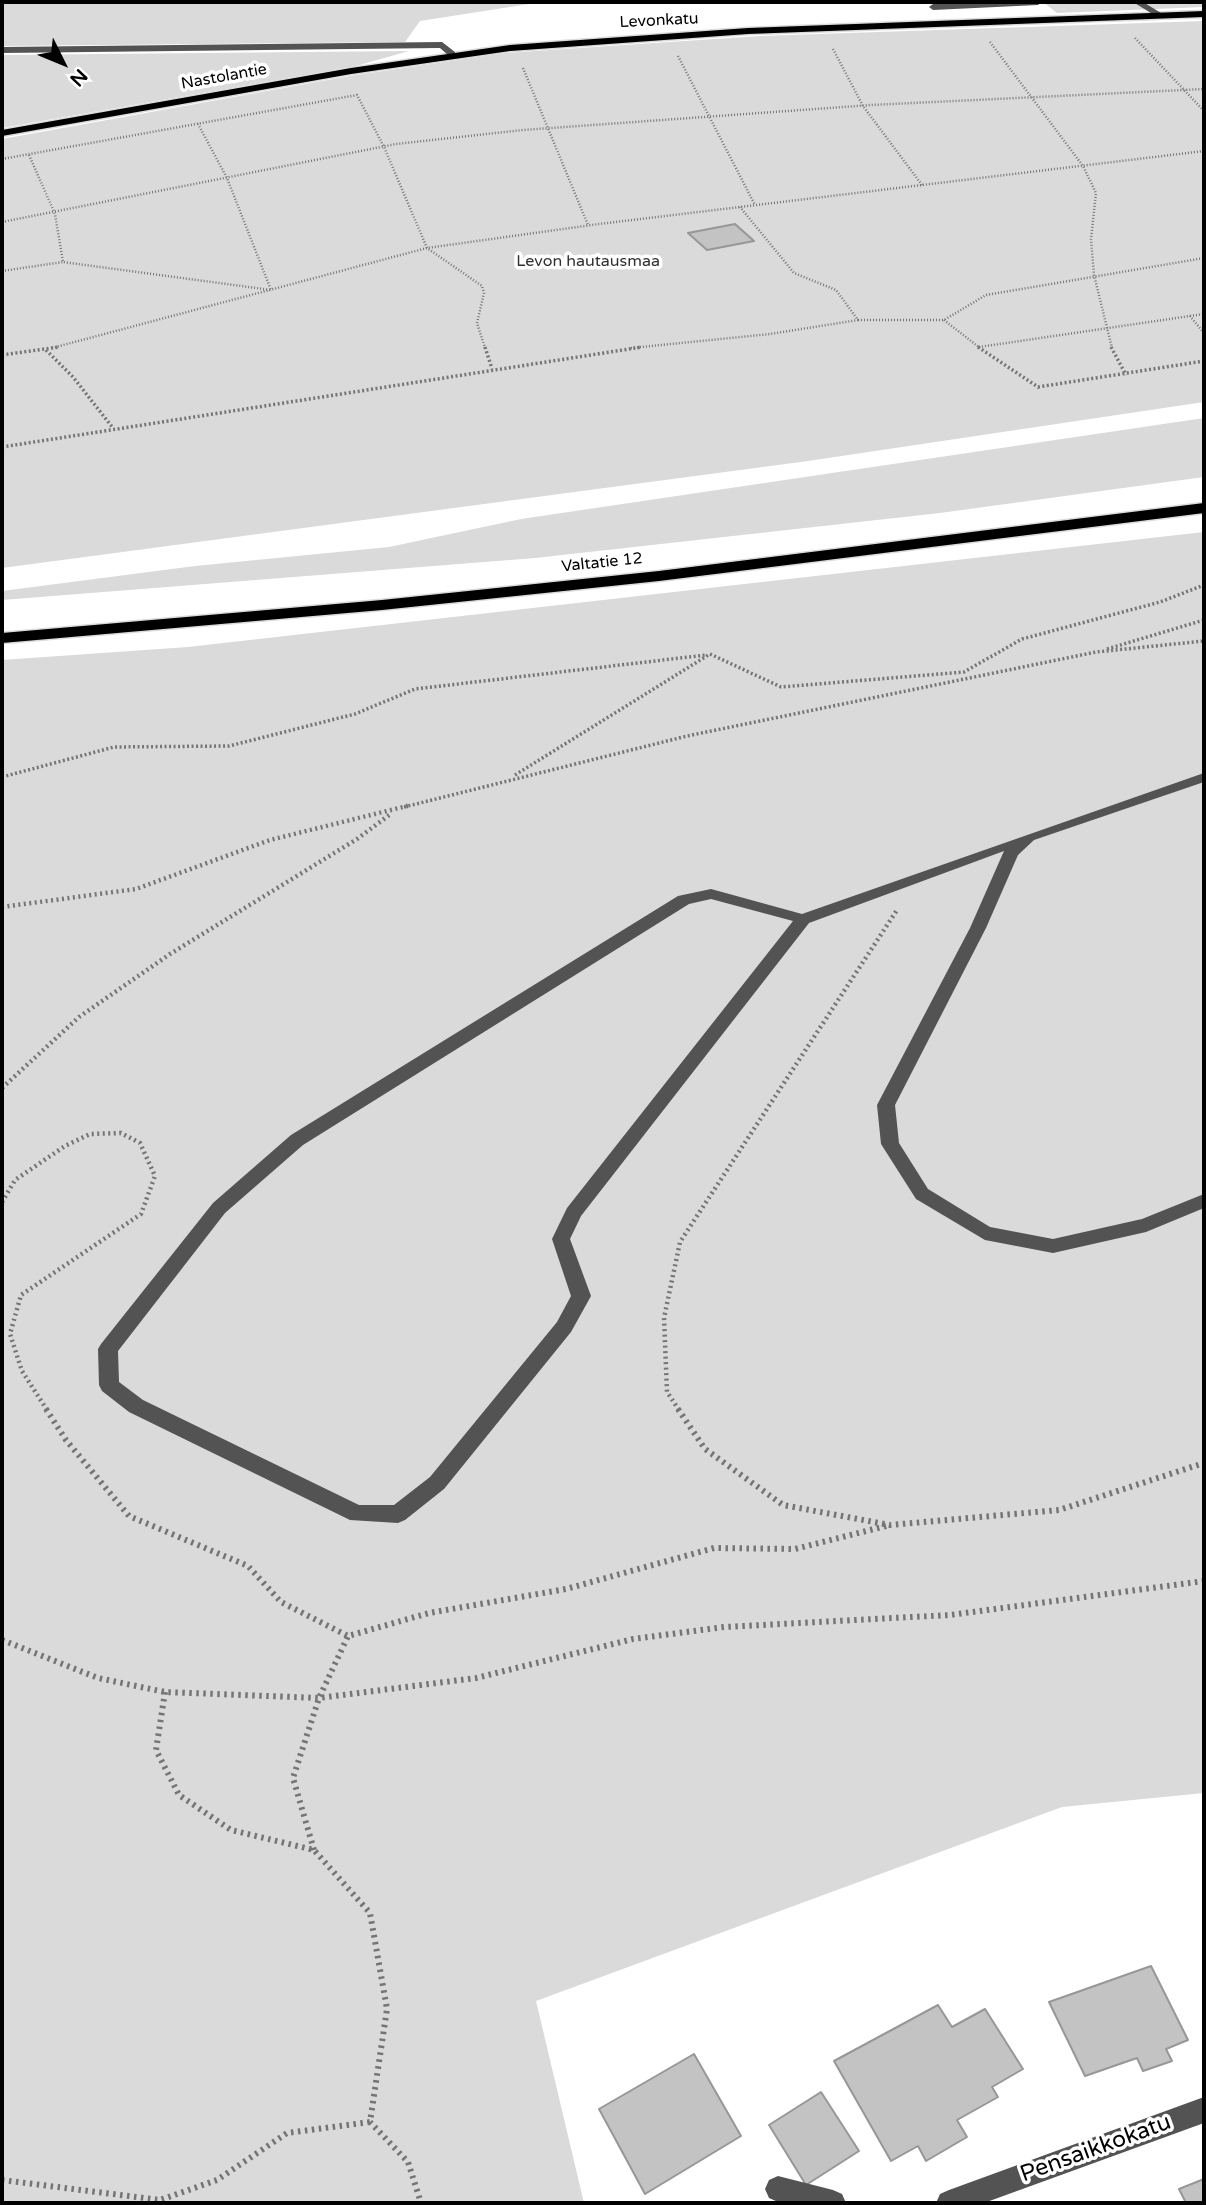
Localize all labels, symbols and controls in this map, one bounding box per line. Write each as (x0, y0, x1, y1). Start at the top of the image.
street label: Levonkatu (619, 9, 699, 33)
north arrow (28, 28, 98, 98)
street label: Nastolantie (180, 60, 268, 94)
text: N (65, 64, 92, 90)
park label: Levon hautausmaa (516, 252, 660, 272)
street label: Valtatie 12 (560, 549, 644, 577)
street label: Pensaikkokatu (1017, 2109, 1175, 2189)

